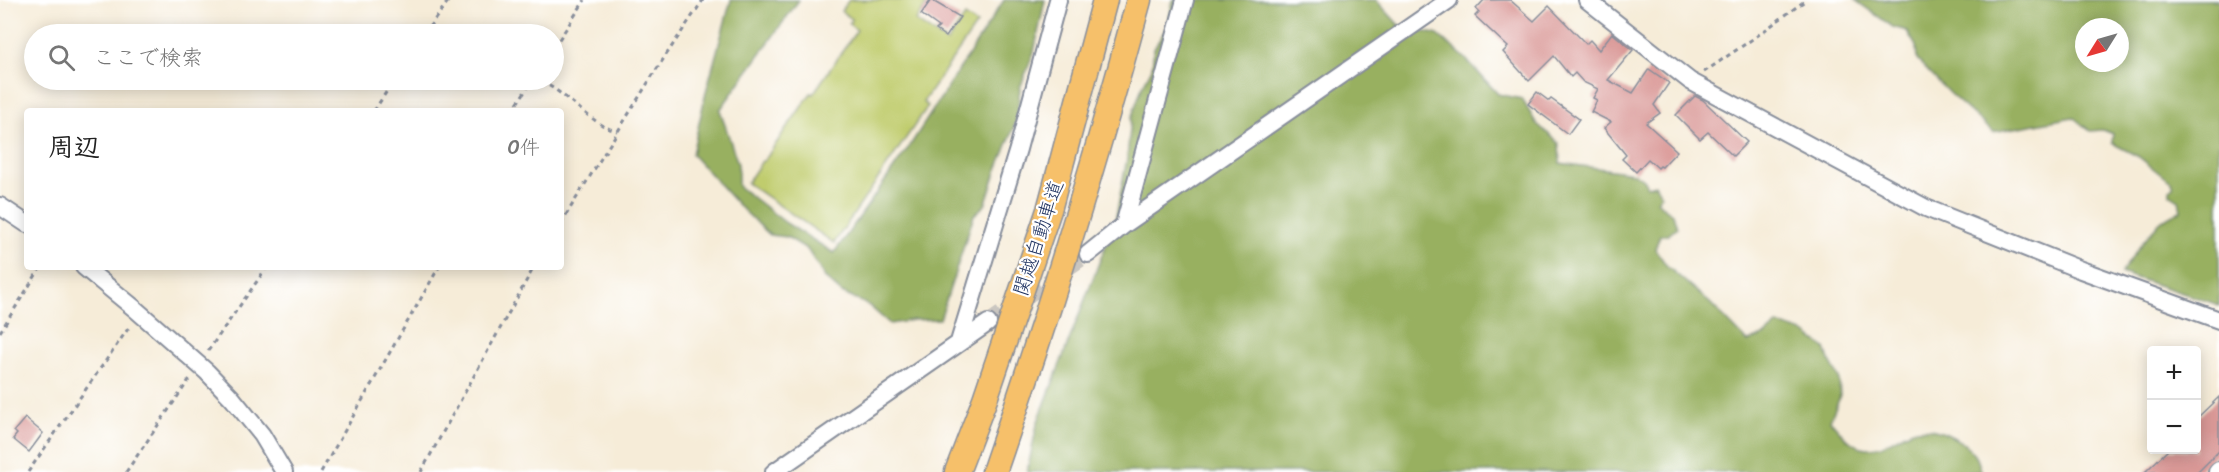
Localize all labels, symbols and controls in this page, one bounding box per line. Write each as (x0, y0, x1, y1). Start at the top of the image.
north arrow (2075, 18, 2129, 72)
search box (24, 24, 564, 90)
text: ここで検索 (93, 38, 203, 77)
icon: search (45, 41, 78, 74)
text: 周辺 (48, 124, 100, 170)
text: 0件 (507, 130, 540, 165)
street label: 関越自動車道 (1003, 176, 1074, 301)
map controls (2147, 346, 2201, 454)
button: + (2147, 346, 2201, 400)
button: − (2147, 400, 2201, 454)

